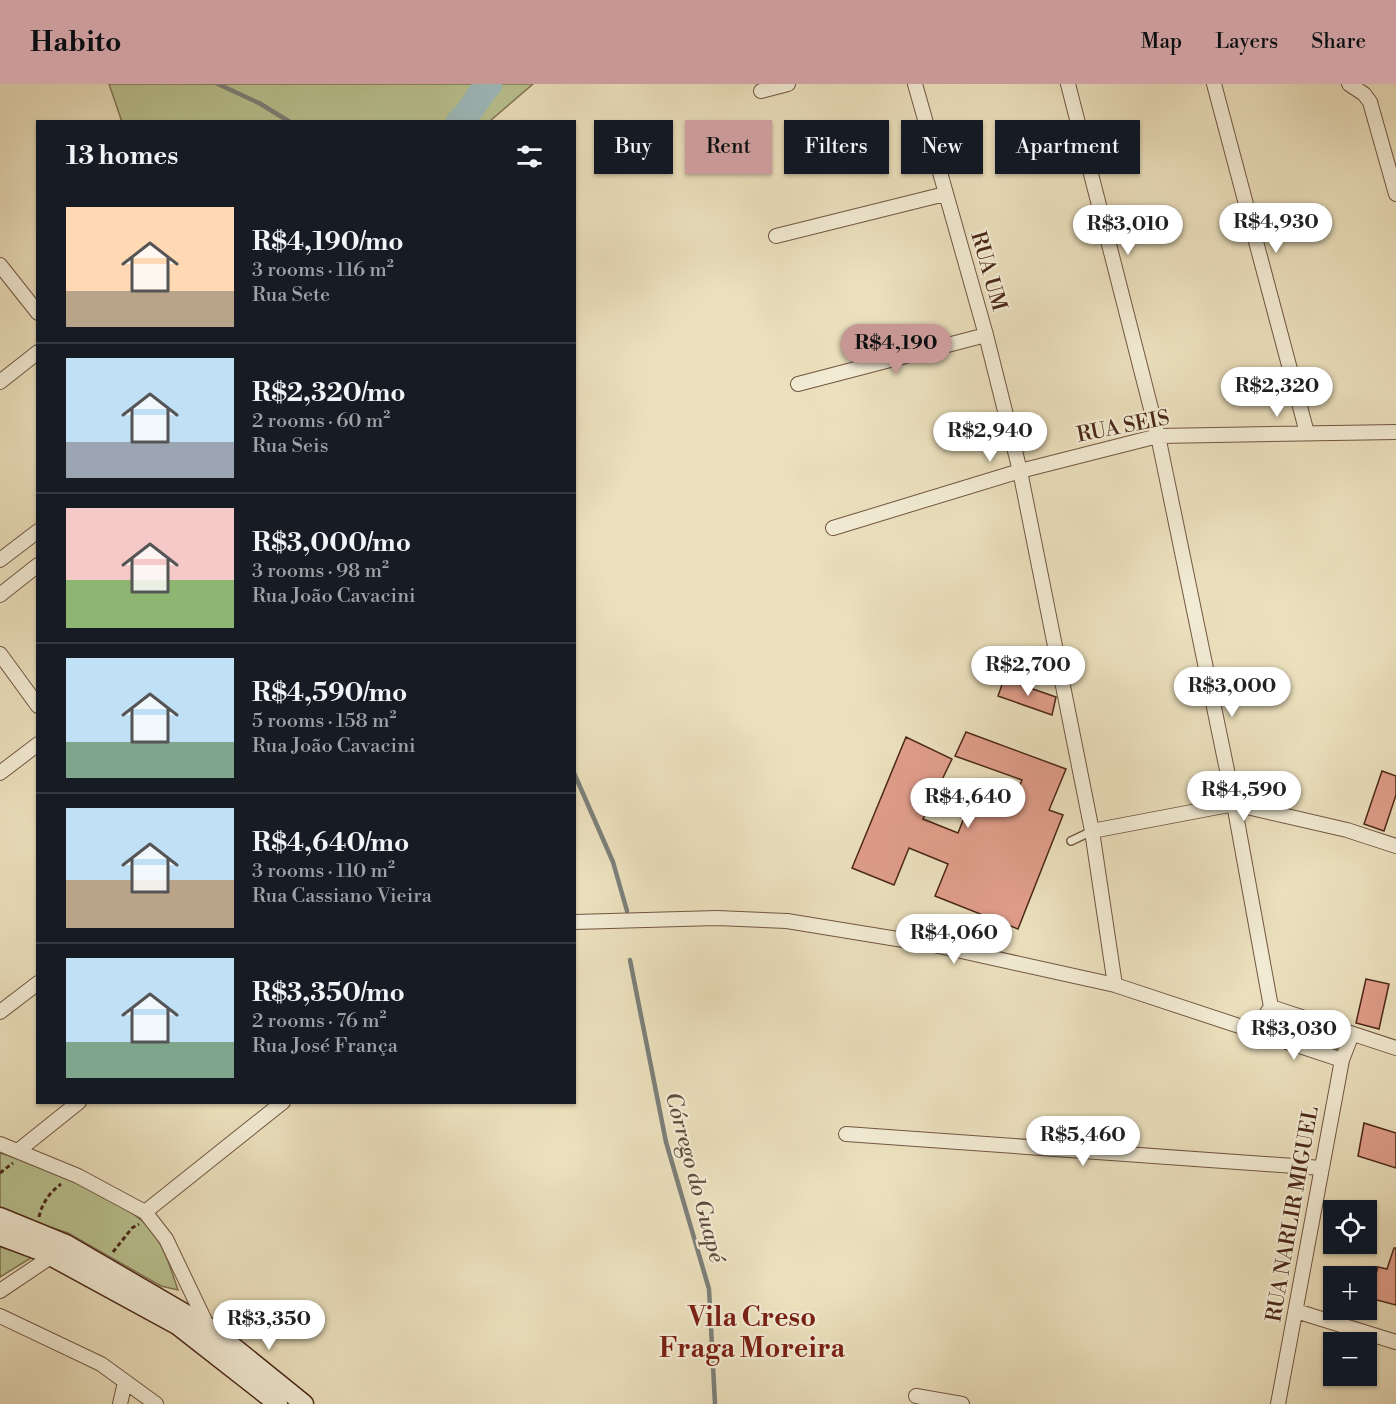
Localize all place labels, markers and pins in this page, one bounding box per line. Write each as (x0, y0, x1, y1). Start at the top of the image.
pin: R$4,930 (1221, 203, 1331, 254)
pin: R$3,010 (1073, 205, 1183, 256)
pin: R$4,190 (841, 324, 951, 375)
pin: R$2,320 (1222, 367, 1332, 418)
pin: R$2,940 (935, 412, 1045, 463)
pin: R$2,700 (973, 646, 1083, 697)
pin: R$3,000 (1177, 667, 1287, 718)
pin: R$4,590 (1189, 771, 1299, 822)
pin: R$4,640 (913, 778, 1023, 829)
pin: R$4,060 (899, 914, 1009, 965)
pin: R$3,030 (1239, 1010, 1349, 1061)
pin: R$5,460 (1028, 1116, 1138, 1167)
pin: R$3,350 (214, 1300, 324, 1351)

